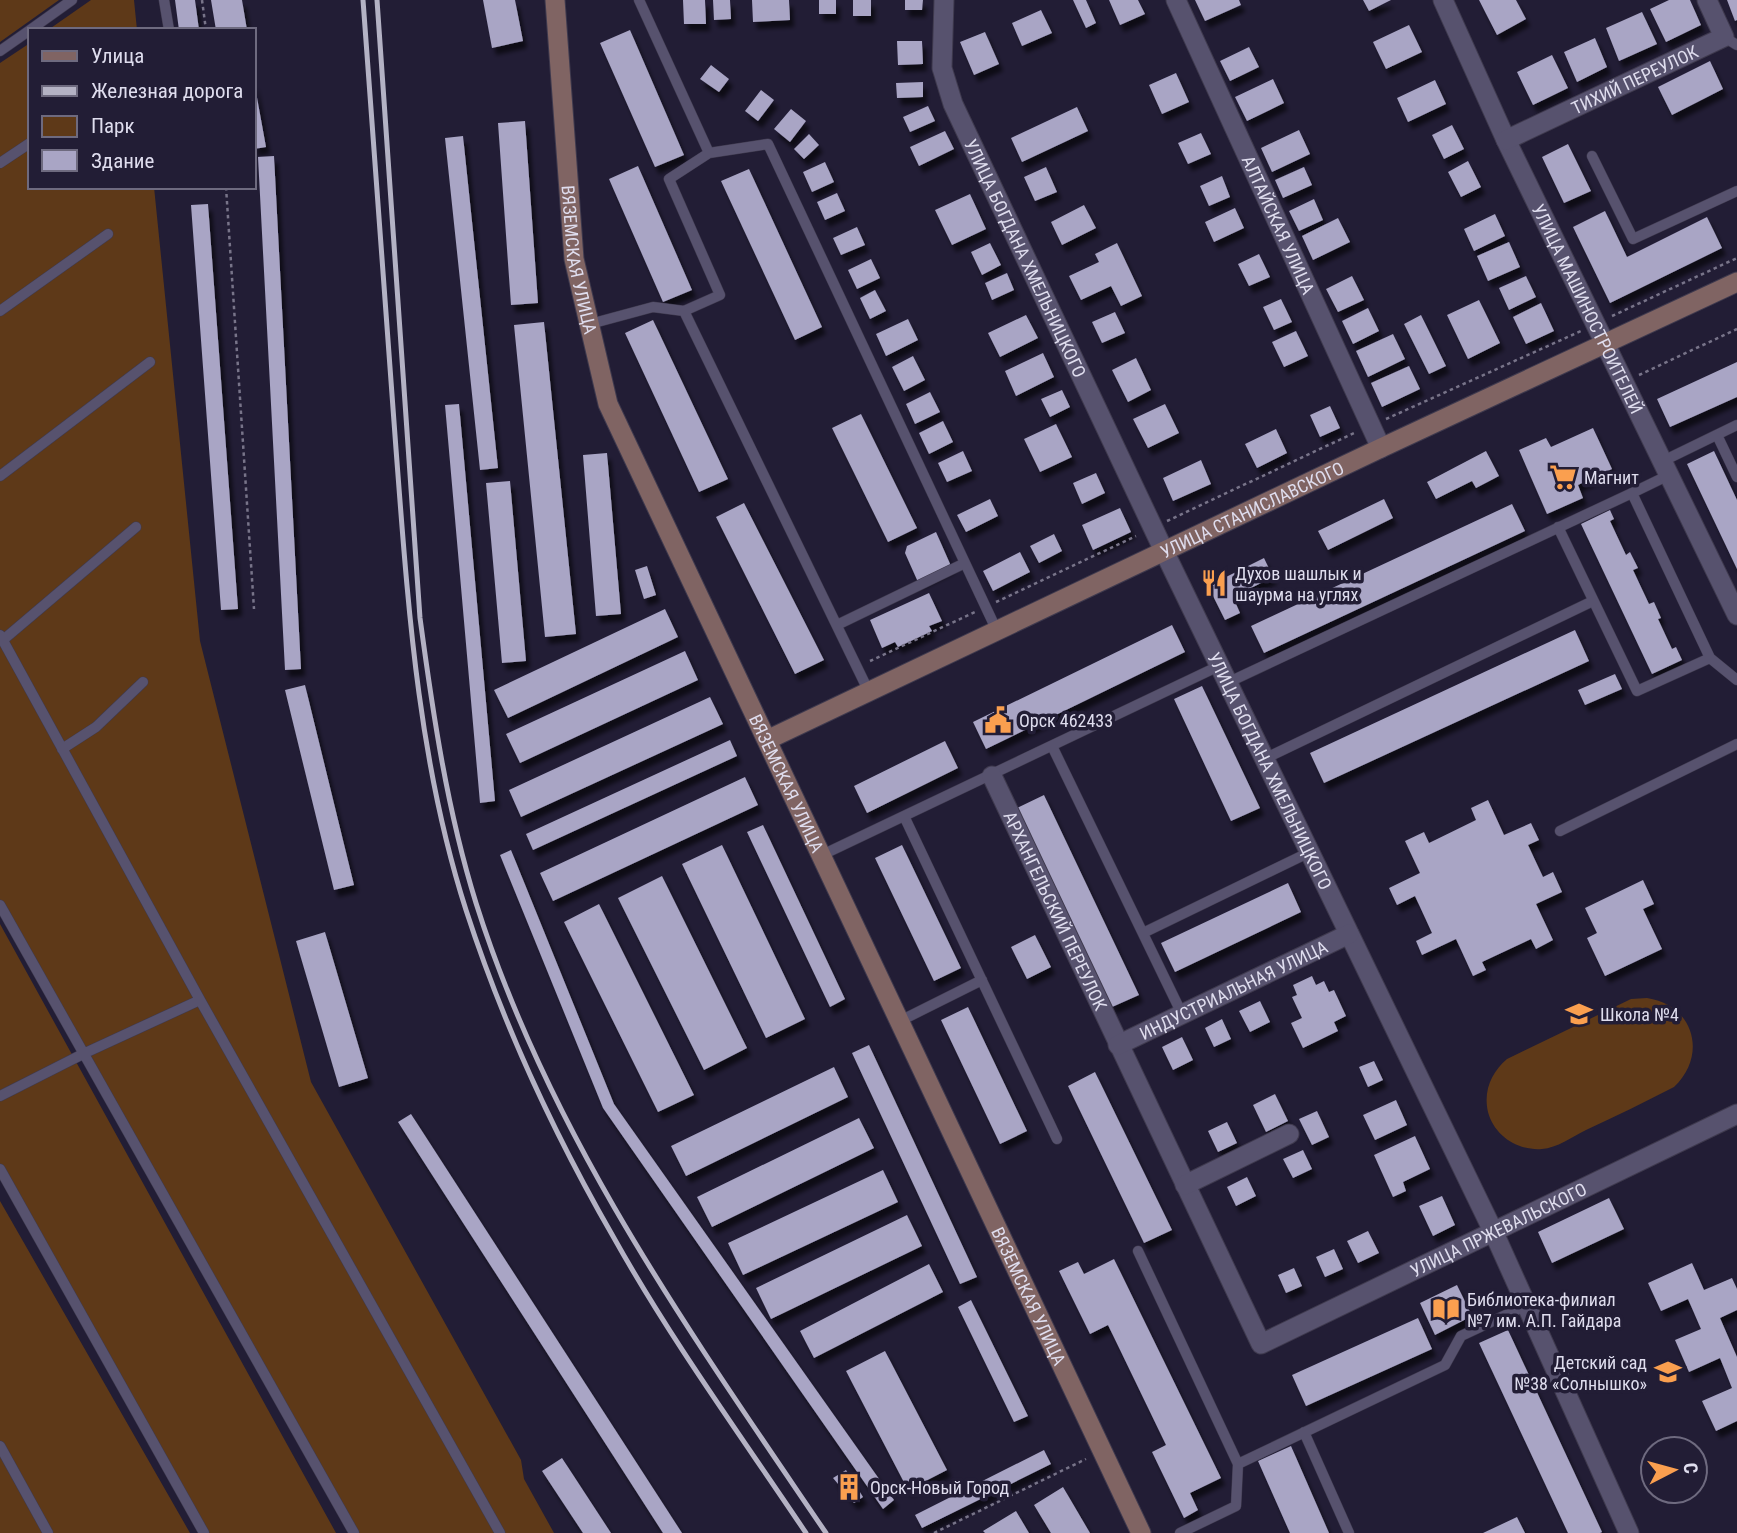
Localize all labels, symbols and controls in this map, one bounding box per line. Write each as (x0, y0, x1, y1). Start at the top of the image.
legend (28, 28, 256, 189)
street label: ТИХИЙ ПЕРЕУЛОК (1568, 40, 1701, 118)
text: Улица (91, 44, 144, 68)
text: Железная дорога (91, 79, 243, 103)
text: Парк (91, 114, 135, 138)
street label: УЛИЦА БОГДАНА ХМЕЛЬНИЦКОГО (960, 135, 1091, 381)
text: Здание (91, 149, 155, 173)
street label: АЛТАЙСКАЯ УЛИЦА (1238, 152, 1320, 298)
street label: ВЯЗЕМСКАЯ УЛИЦА (558, 184, 602, 337)
street label: УЛИЦА МАШИНОСТРОИТЕЛЕЙ (1528, 200, 1648, 417)
street label: УЛИЦА СТАНИСЛАВСКОГО (1157, 457, 1347, 562)
supermarket icon: Магнит (1548, 462, 1578, 492)
place label: Магнит (1584, 467, 1639, 488)
place label: Духов шашлык и шаурма на углях (1235, 563, 1362, 605)
restaurant icon: Духов шашлык и шаурма на углях (1199, 568, 1229, 598)
street label: УЛИЦА БОГДАНА ХМЕЛЬНИЦКОГО (1204, 649, 1337, 893)
public building icon: Орск 462433 (983, 705, 1013, 735)
place label: Орск 462433 (1019, 710, 1113, 731)
street label: ВЯЗЕМСКАЯ УЛИЦА (745, 711, 829, 856)
street label: АРХАНГЕЛЬСКИЙ ПЕРЕУЛОК (1000, 808, 1112, 1013)
street label: ИНДУСТРИАЛЬНАЯ УЛИЦА (1136, 935, 1331, 1044)
school or university icon: Школа №4 (1564, 999, 1594, 1029)
place label: Школа №4 (1600, 1004, 1679, 1025)
street label: УЛИЦА ПРЖЕВАЛЬСКОГО (1407, 1178, 1590, 1281)
street label: ВЯЗЕМСКАЯ УЛИЦА (987, 1223, 1071, 1369)
place label: Библиотека-филиал №7 им. А.П. Гайдара (1467, 1289, 1621, 1331)
library icon: Библиотека-филиал №7 им. А.П. Гайдара (1431, 1294, 1461, 1324)
place label: Детский сад №38 «Солнышко» (1514, 1352, 1647, 1394)
school or university icon: Детский сад №38 «Солнышко» (1653, 1357, 1683, 1387)
north arrow (1639, 1435, 1709, 1505)
text: С (1678, 1462, 1702, 1475)
building icon: Орск-Новый Город (834, 1472, 864, 1502)
place label: Орск-Новый Город (870, 1477, 1009, 1498)

